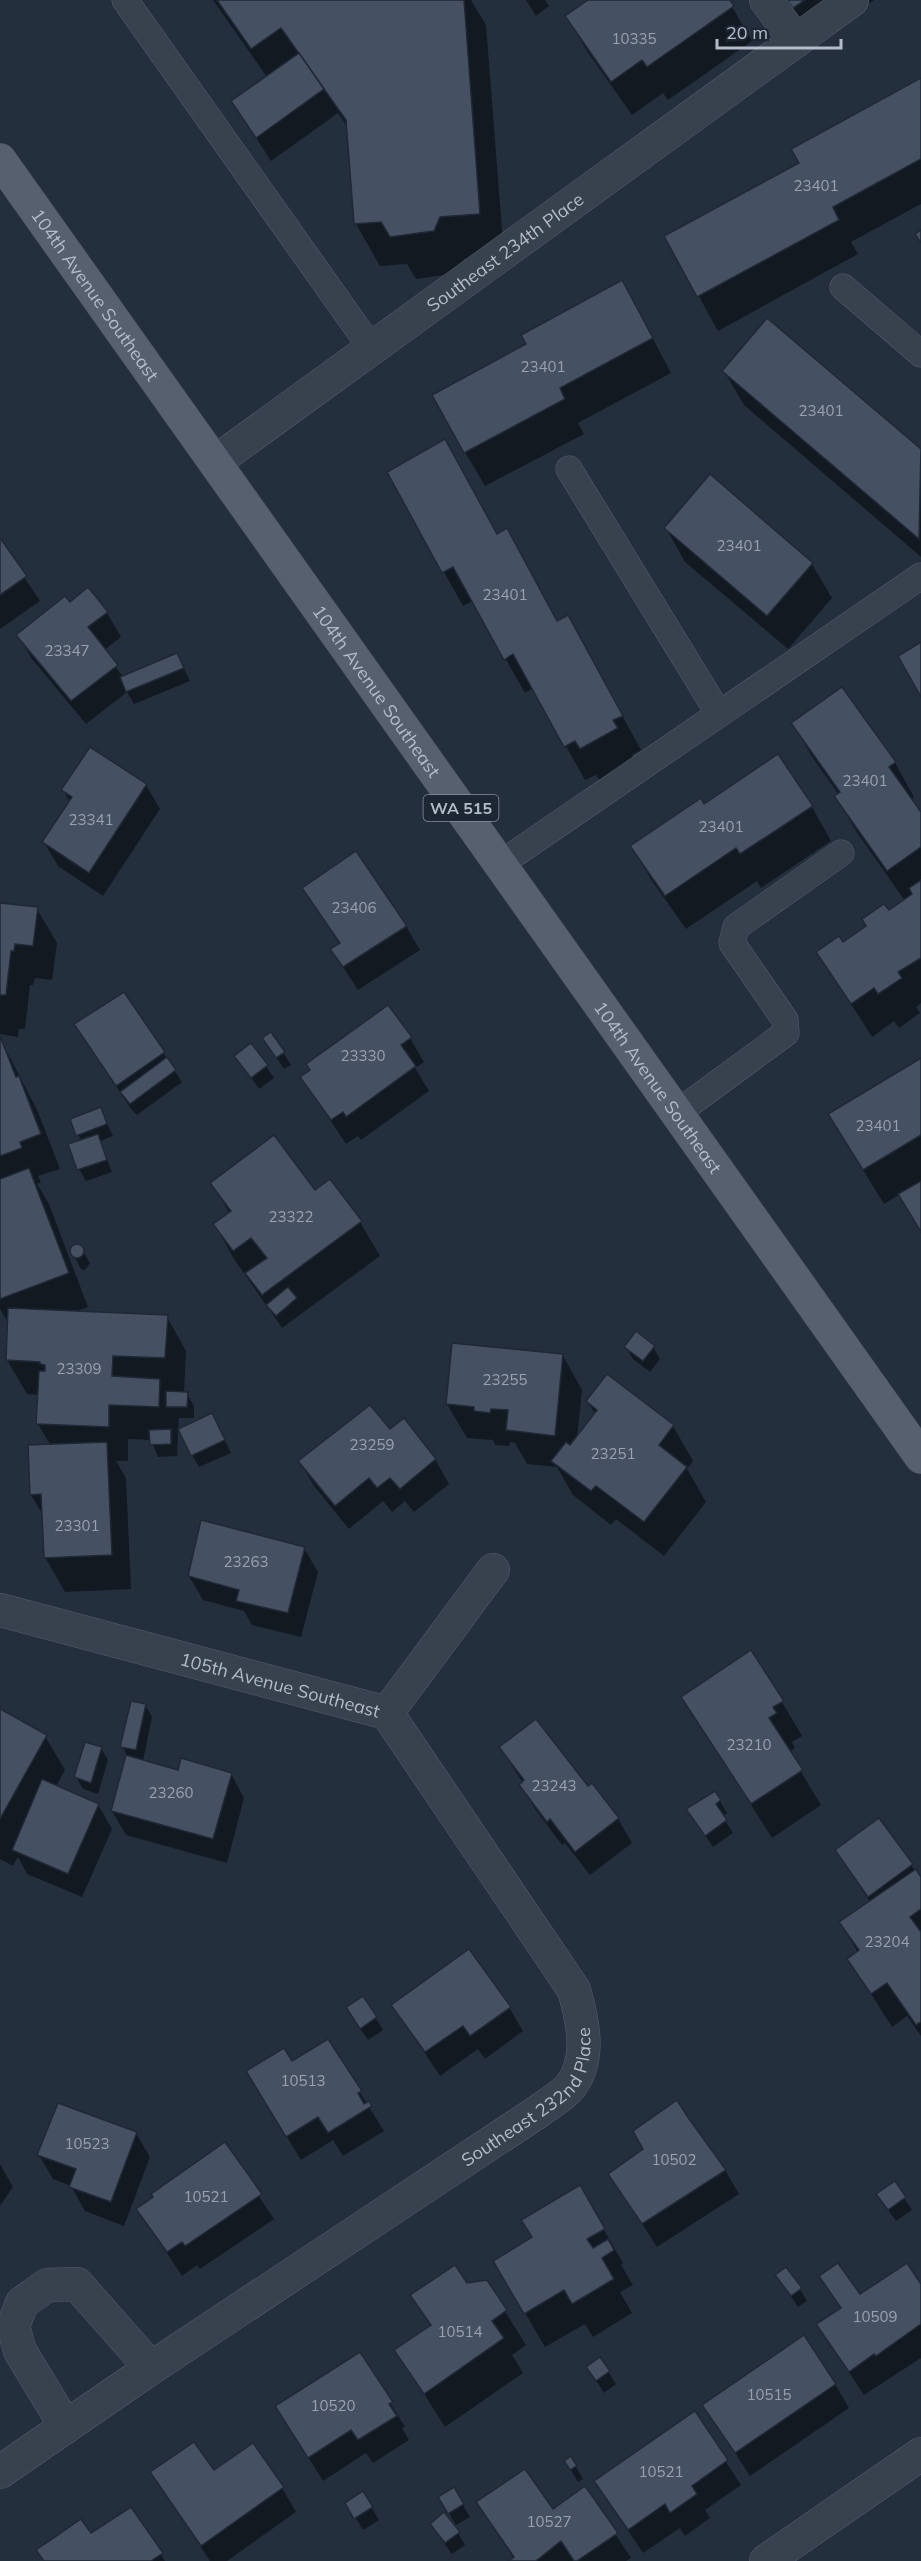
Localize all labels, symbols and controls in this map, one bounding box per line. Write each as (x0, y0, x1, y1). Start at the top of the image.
scale bar (717, 12, 842, 50)
text: 20 m (726, 21, 768, 44)
house number: 10335 (611, 29, 657, 48)
house number: 23401 (793, 176, 839, 195)
street label: Southeast 234th Place (422, 187, 588, 316)
street label: 104th Avenue Southeast (27, 204, 165, 385)
house number: 23401 (520, 357, 566, 376)
house number: 23401 (798, 401, 844, 420)
house number: 23401 (716, 536, 762, 555)
house number: 23401 (482, 585, 528, 604)
street label: 104th Avenue Southeast (308, 600, 446, 781)
house number: 23347 (44, 641, 90, 660)
house number: 23401 (842, 771, 888, 790)
road number: WA 515 (424, 795, 498, 821)
house number: 23341 (68, 810, 114, 829)
house number: 23401 (698, 817, 744, 836)
house number: 23406 (331, 898, 377, 917)
street label: 104th Avenue Southeast (589, 996, 727, 1178)
house number: 23330 (340, 1046, 386, 1065)
house number: 23401 (855, 1116, 901, 1135)
house number: 23322 (268, 1207, 314, 1226)
house number: 23309 (56, 1359, 102, 1378)
house number: 23255 (482, 1370, 528, 1389)
house number: 23259 (349, 1435, 395, 1454)
house number: 23251 (590, 1444, 636, 1463)
house number: 23301 (54, 1516, 100, 1535)
house number: 23263 (223, 1552, 269, 1571)
street label: 105th Avenue Southeast (178, 1647, 383, 1722)
house number: 23210 (726, 1735, 772, 1754)
house number: 23243 (531, 1776, 577, 1795)
house number: 23260 (148, 1783, 194, 1802)
house number: 23204 (864, 1932, 910, 1951)
street label: Southeast 232nd Place (457, 2026, 595, 2171)
house number: 10513 (280, 2071, 326, 2090)
house number: 10523 (64, 2134, 110, 2153)
house number: 10502 (651, 2150, 697, 2169)
house number: 10521 (183, 2187, 229, 2206)
house number: 10509 (852, 2307, 898, 2326)
house number: 10514 (437, 2322, 483, 2341)
house number: 10515 (746, 2385, 792, 2404)
house number: 10520 (310, 2396, 356, 2415)
house number: 10521 (638, 2462, 684, 2481)
house number: 10527 (526, 2512, 572, 2531)

